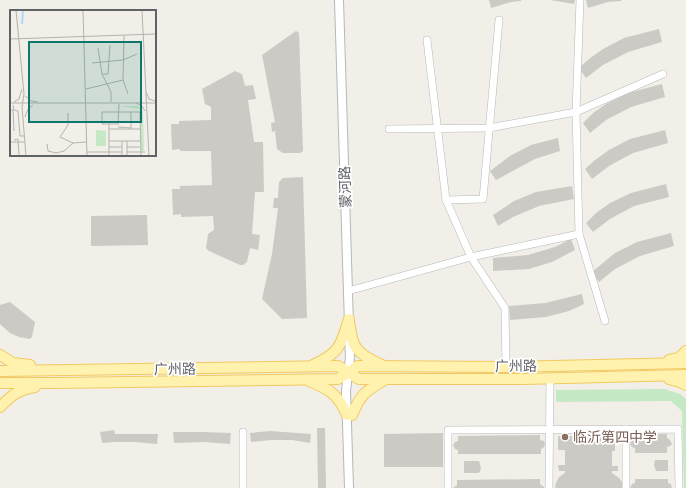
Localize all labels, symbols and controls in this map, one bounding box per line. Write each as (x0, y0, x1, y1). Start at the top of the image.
inset map (10, 10, 156, 156)
street label: 蒙河路 (336, 166, 354, 208)
street label: 广州路 (495, 358, 537, 374)
street label: 广州路 (154, 361, 196, 377)
place label: 临沂第四中学 (573, 429, 657, 445)
marker: 临沂第四中学 (560, 432, 570, 442)

